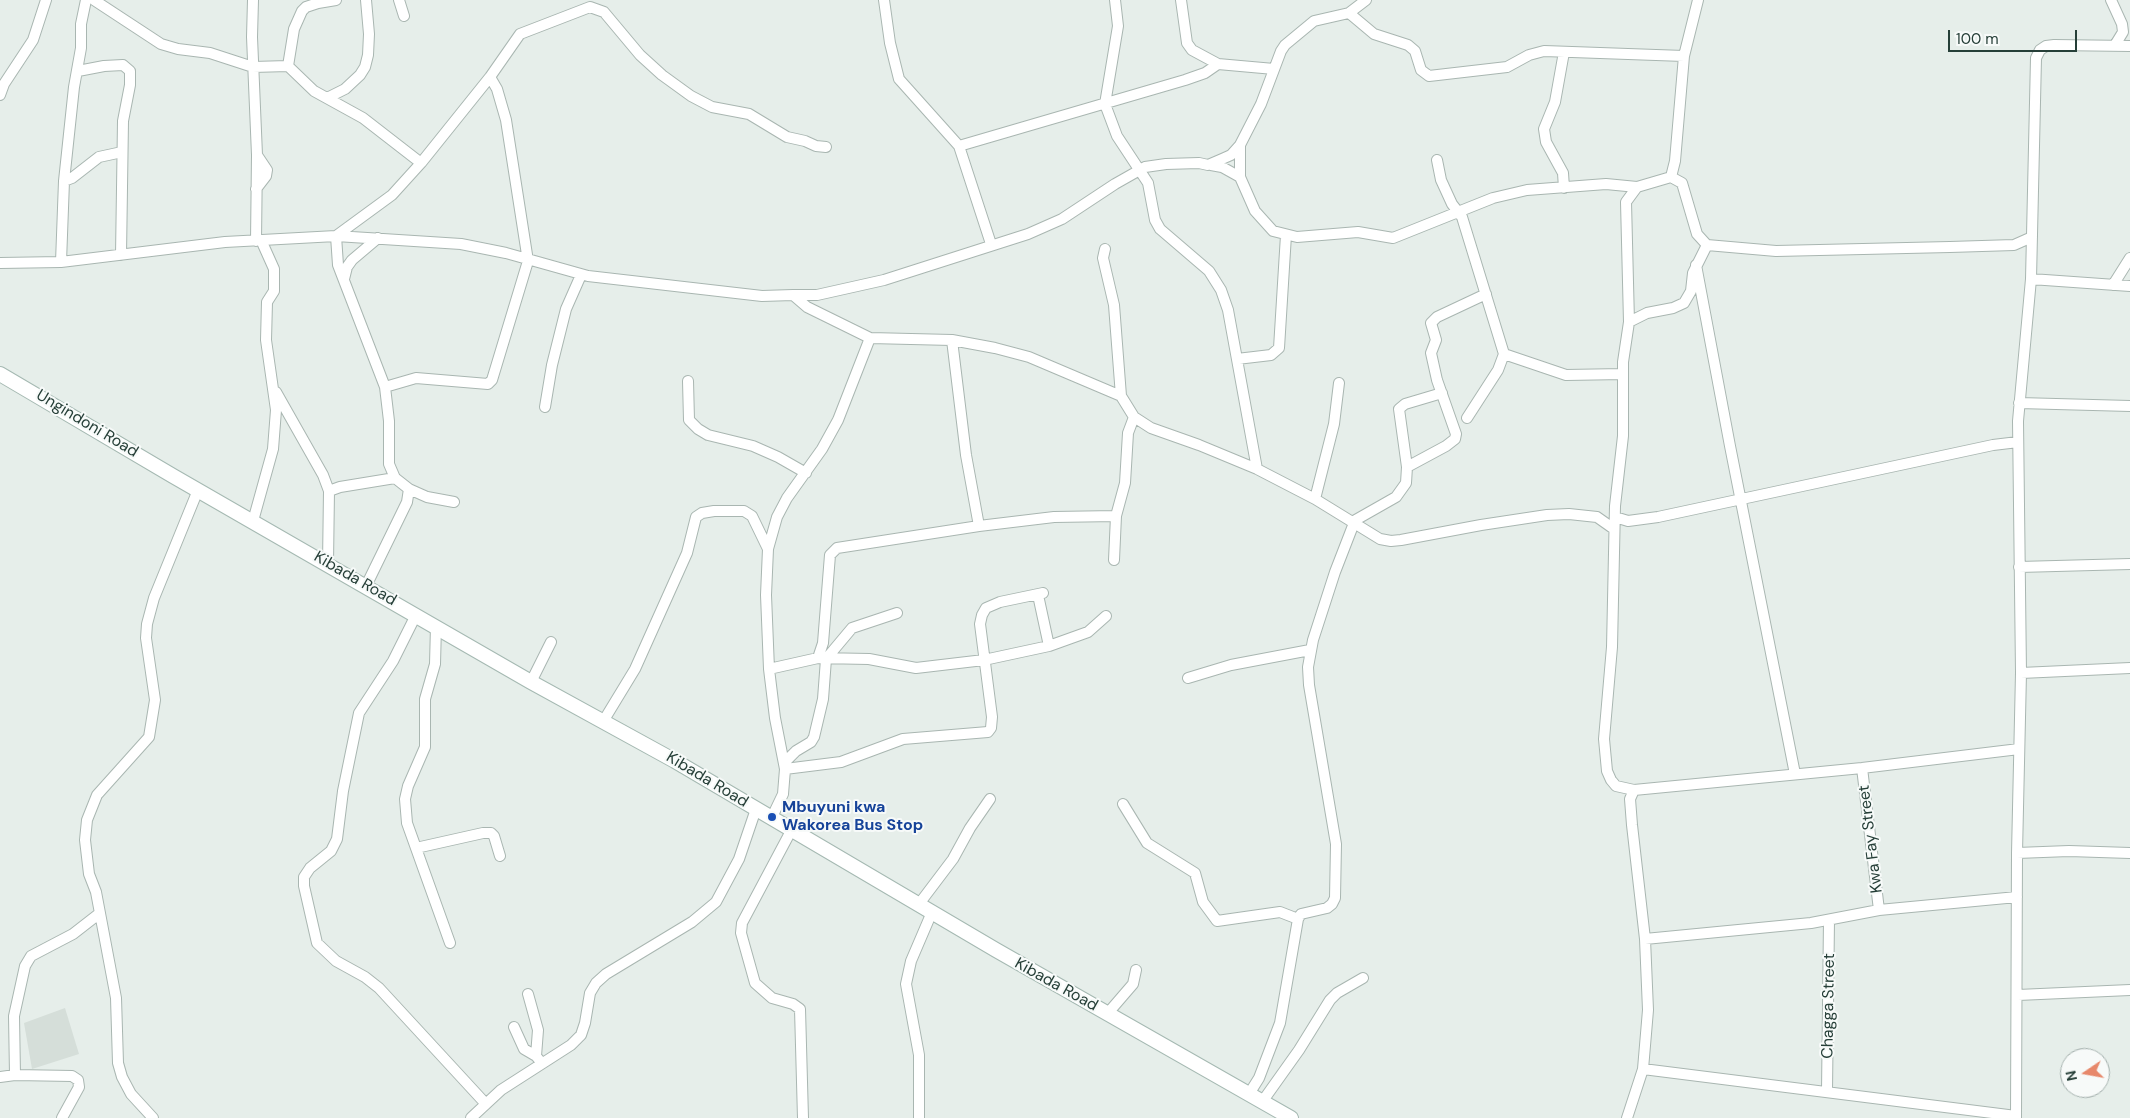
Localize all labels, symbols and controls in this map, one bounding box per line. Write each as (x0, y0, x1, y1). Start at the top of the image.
scale bar (1950, 20, 2079, 52)
text: 100 m (1956, 29, 1999, 49)
street label: Ungindoni Road (32, 386, 142, 462)
street label: Kibada Road (310, 548, 400, 610)
street label: Kibada Road (663, 748, 751, 812)
street label: Kwa Fay Street (1855, 784, 1887, 894)
place label: Mbuyuni kwa Wakorea Bus Stop (782, 798, 923, 836)
marker: Mbuyuni kwa Wakorea Bus Stop (766, 811, 778, 823)
street label: Chagga Street (1818, 953, 1840, 1059)
street label: Kibada Road (1011, 954, 1101, 1016)
north arrow (2060, 1048, 2110, 1098)
text: N (2061, 1069, 2081, 1083)

